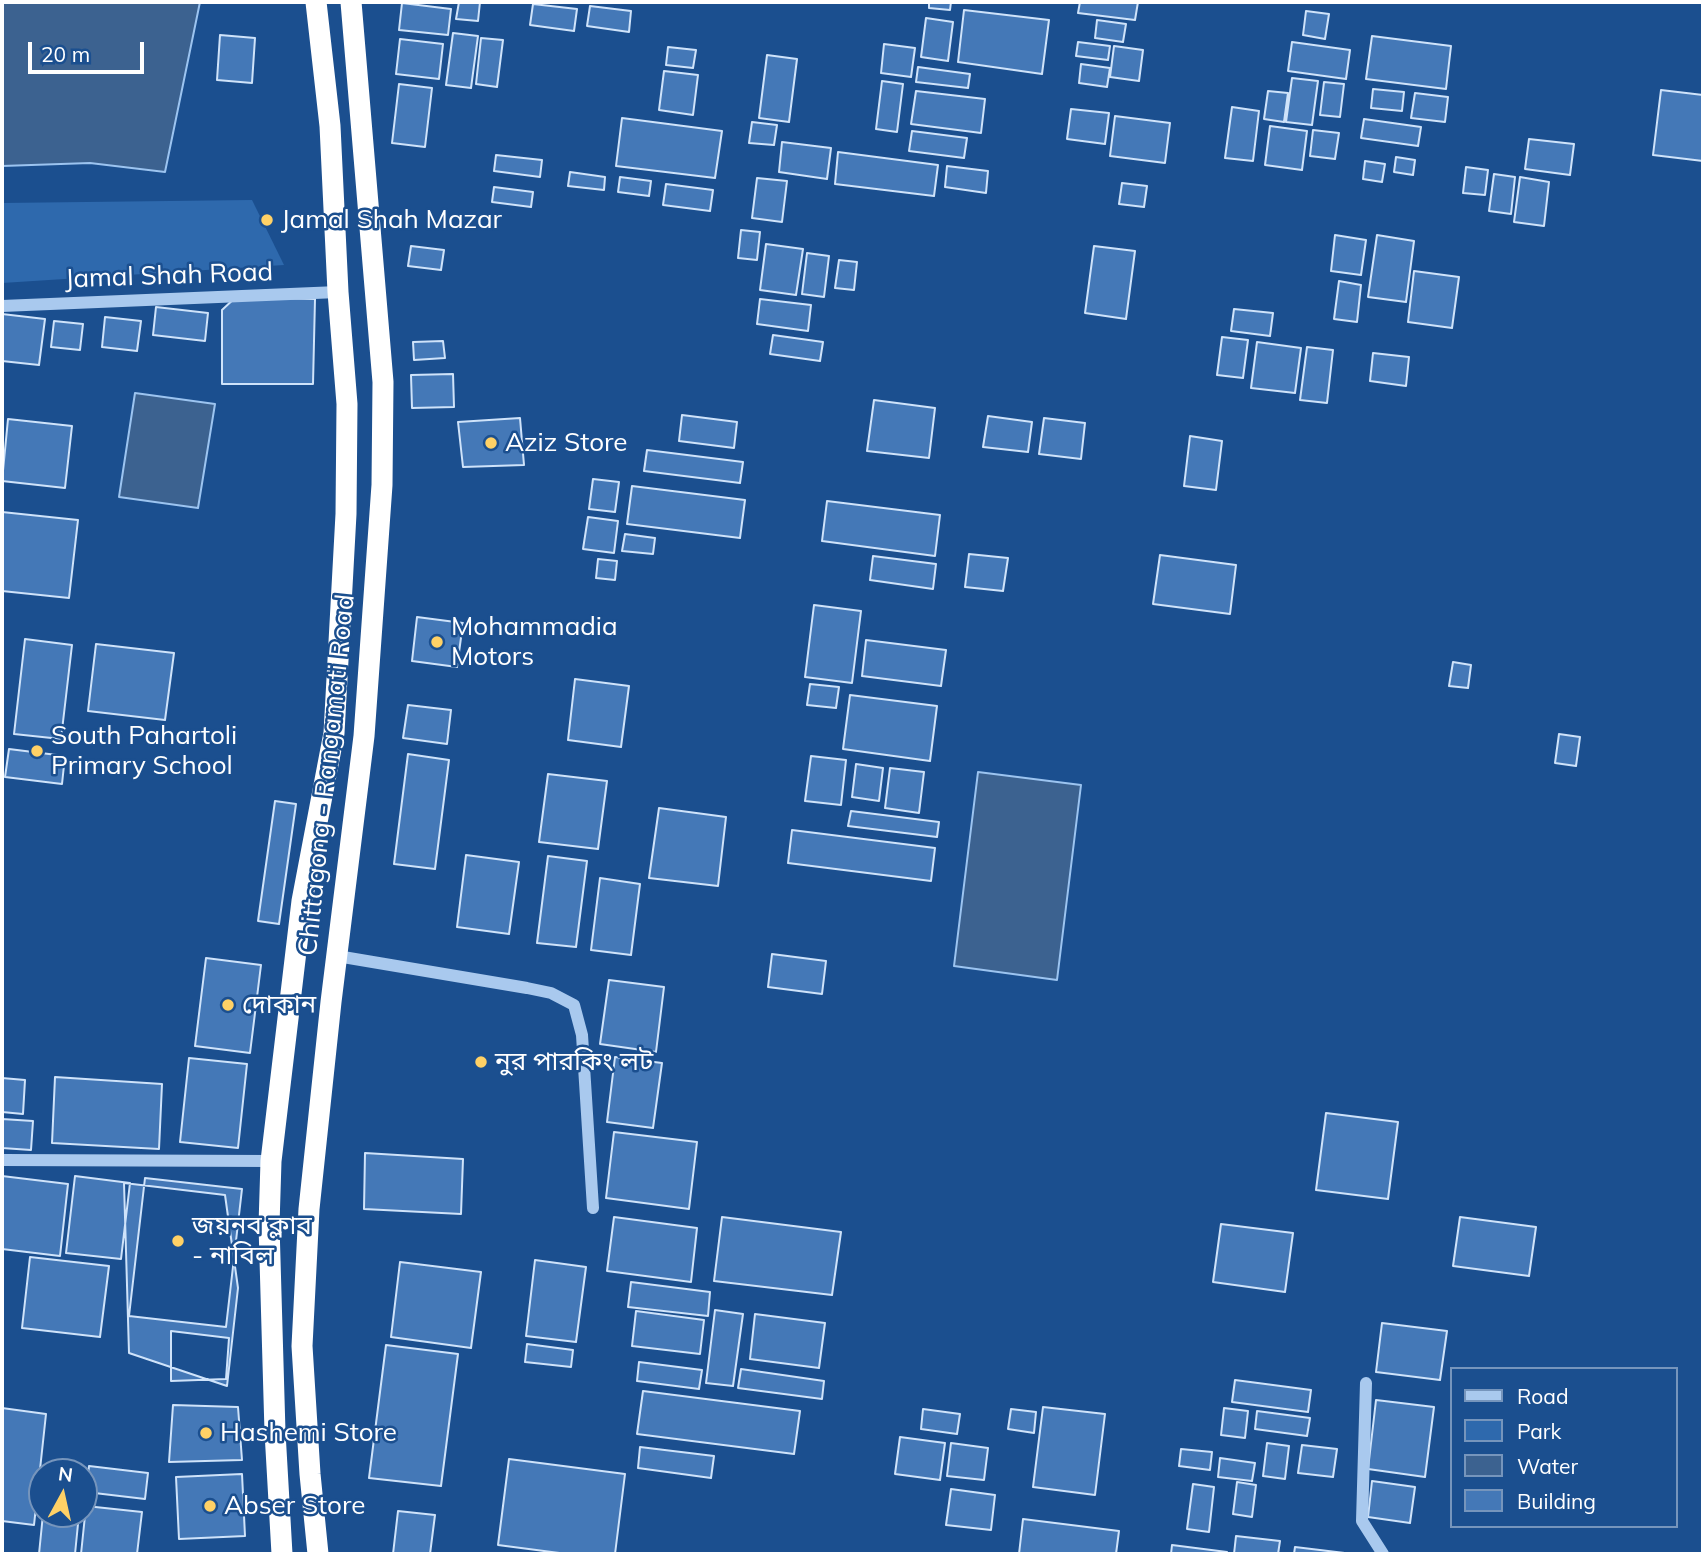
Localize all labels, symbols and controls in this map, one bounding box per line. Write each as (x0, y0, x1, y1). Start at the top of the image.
scale bar (32, 28, 147, 72)
text: 20 m (41, 41, 90, 67)
place label: Jamal Shah Mazar (281, 204, 502, 236)
marker: Jamal Shah Mazar (259, 212, 275, 228)
street label: Jamal Shah Road (64, 257, 274, 295)
place label: Aziz Store (505, 427, 627, 459)
marker: Aziz Store (483, 435, 499, 451)
street label: Chittagong - Rangamati Road (293, 593, 361, 957)
place label: Mohammadia Motors (451, 611, 618, 672)
marker: Mohammadia Motors (429, 634, 445, 650)
place label: South Pahartoli Primary School (51, 720, 237, 782)
marker: South Pahartoli Primary School (29, 743, 45, 759)
place label: দোকান (242, 989, 316, 1021)
marker: দোকান (220, 997, 236, 1013)
place label: নুর পারকিং লট (495, 1046, 653, 1078)
marker: নুর পারকিং লট (473, 1054, 489, 1070)
place label: জয়নব ক্লাব - নাবিল (192, 1210, 312, 1272)
marker: জয়নব ক্লাব - নাবিল (170, 1233, 186, 1249)
legend (1450, 1367, 1677, 1528)
text: Road (1517, 1383, 1568, 1409)
place label: Hashemi Store (220, 1417, 397, 1449)
text: Park (1517, 1418, 1561, 1444)
marker: Hashemi Store (198, 1425, 214, 1441)
text: Water (1517, 1453, 1578, 1479)
north arrow (28, 1458, 98, 1528)
text: N (57, 1461, 74, 1487)
text: Building (1517, 1488, 1596, 1514)
place label: Abser Store (224, 1490, 365, 1522)
marker: Abser Store (202, 1498, 218, 1514)

